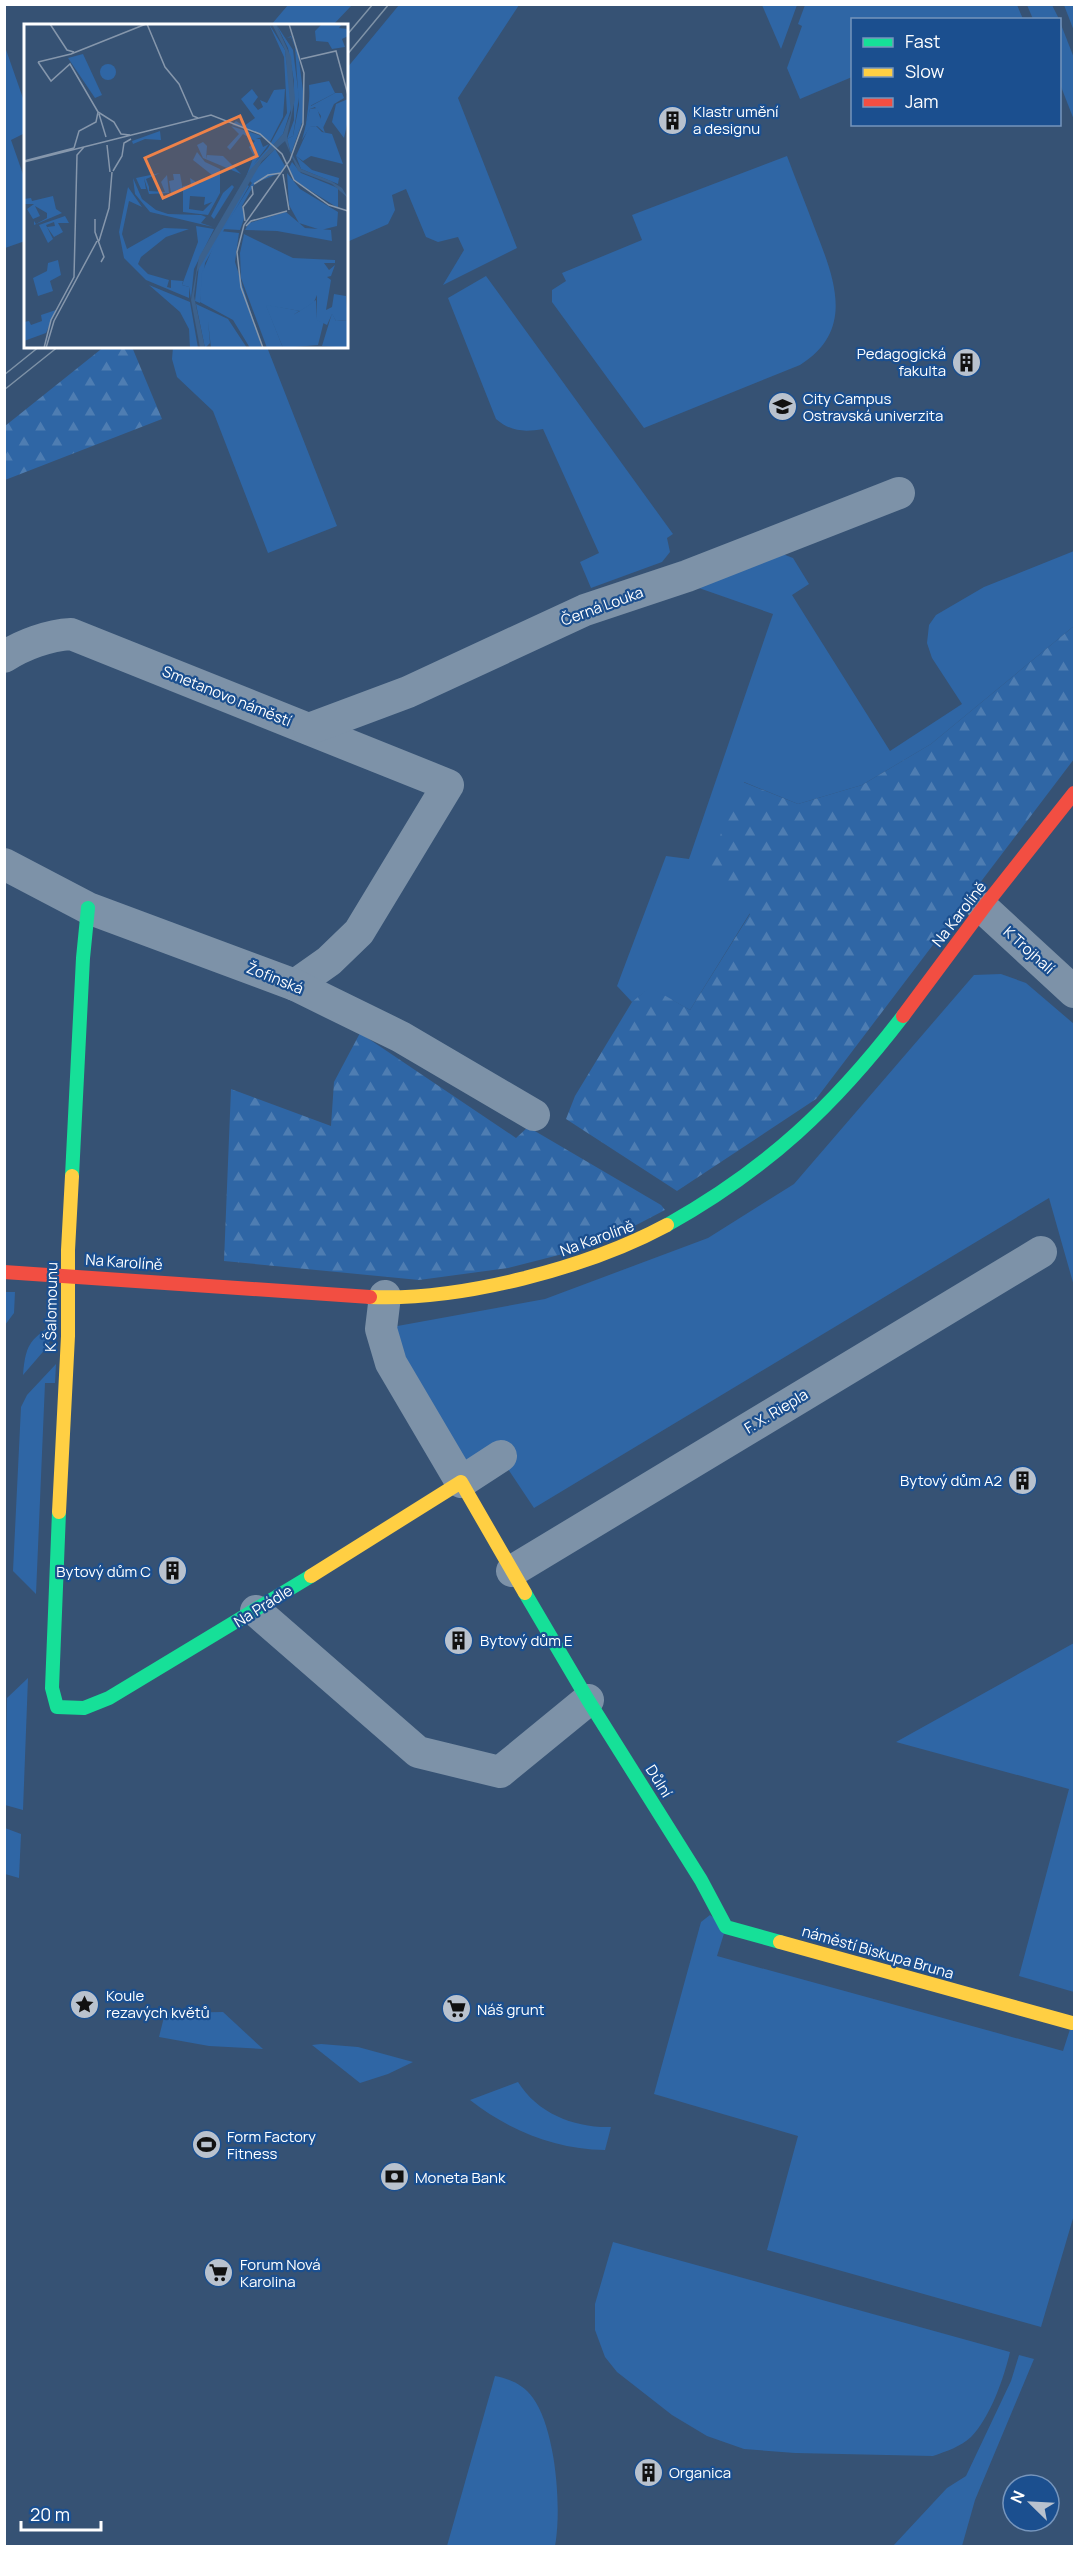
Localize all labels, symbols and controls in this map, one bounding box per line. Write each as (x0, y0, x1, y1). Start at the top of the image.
legend (851, 18, 1061, 126)
inset map (24, 24, 348, 348)
text: Fast (905, 29, 940, 53)
text: Slow (905, 59, 945, 83)
text: Jam (905, 89, 939, 113)
place label: Klastr umění a designu (693, 101, 779, 139)
building icon: Klastr umění a designu (656, 104, 688, 136)
place label: Pedagogická fakulta (857, 343, 946, 381)
building icon: Pedagogická fakulta (951, 346, 983, 378)
place label: City Campus Ostravská univerzita (803, 388, 943, 426)
school or university icon: City Campus Ostravská univerzita (766, 391, 798, 423)
street label: Černá Louka (558, 581, 646, 631)
street label: Smetanovo náměstí (159, 660, 295, 732)
street label: Na Karolíně (927, 877, 991, 951)
street label: K Trojhalí (999, 921, 1059, 979)
street label: Žofinská (243, 957, 307, 999)
street label: Na Karolíně (557, 1215, 637, 1261)
street label: Na Karolíně (85, 1249, 164, 1275)
street label: K Šalomounu (40, 1262, 62, 1352)
street label: F. X. Riepla (740, 1384, 812, 1438)
building icon: Bytový dům A2 (1007, 1464, 1039, 1496)
place label: Bytový dům A2 (900, 1470, 1002, 1491)
building icon: Bytový dům C (156, 1555, 188, 1587)
place label: Bytový dům C (56, 1561, 151, 1582)
street label: Na Prádle (230, 1580, 296, 1632)
building icon: Bytový dům E (443, 1624, 475, 1656)
place label: Bytový dům E (480, 1630, 573, 1651)
street label: Důlní (641, 1761, 677, 1802)
street label: náměstí Biskupa Bruna (800, 1920, 956, 1984)
place label: Koule rezavých květů (106, 1985, 210, 2023)
place icon: Koule rezavých květů (69, 1988, 101, 2020)
supermarket icon: Náš grunt (440, 1993, 472, 2025)
place label: Náš grunt (477, 1999, 545, 2020)
place label: Form Factory Fitness (227, 2126, 316, 2164)
sports icon: Form Factory Fitness (190, 2129, 222, 2161)
bank icon: Moneta Bank (378, 2161, 410, 2193)
place label: Moneta Bank (415, 2167, 506, 2188)
place label: Forum Nová Karolina (240, 2254, 321, 2292)
supermarket icon: Forum Nová Karolina (203, 2257, 235, 2289)
building icon: Organica (632, 2456, 664, 2488)
place label: Organica (669, 2462, 731, 2483)
north arrow (1001, 2473, 1061, 2533)
text: N (1005, 2487, 1030, 2507)
scale bar (21, 2494, 100, 2532)
text: 20 m (30, 2502, 70, 2526)

